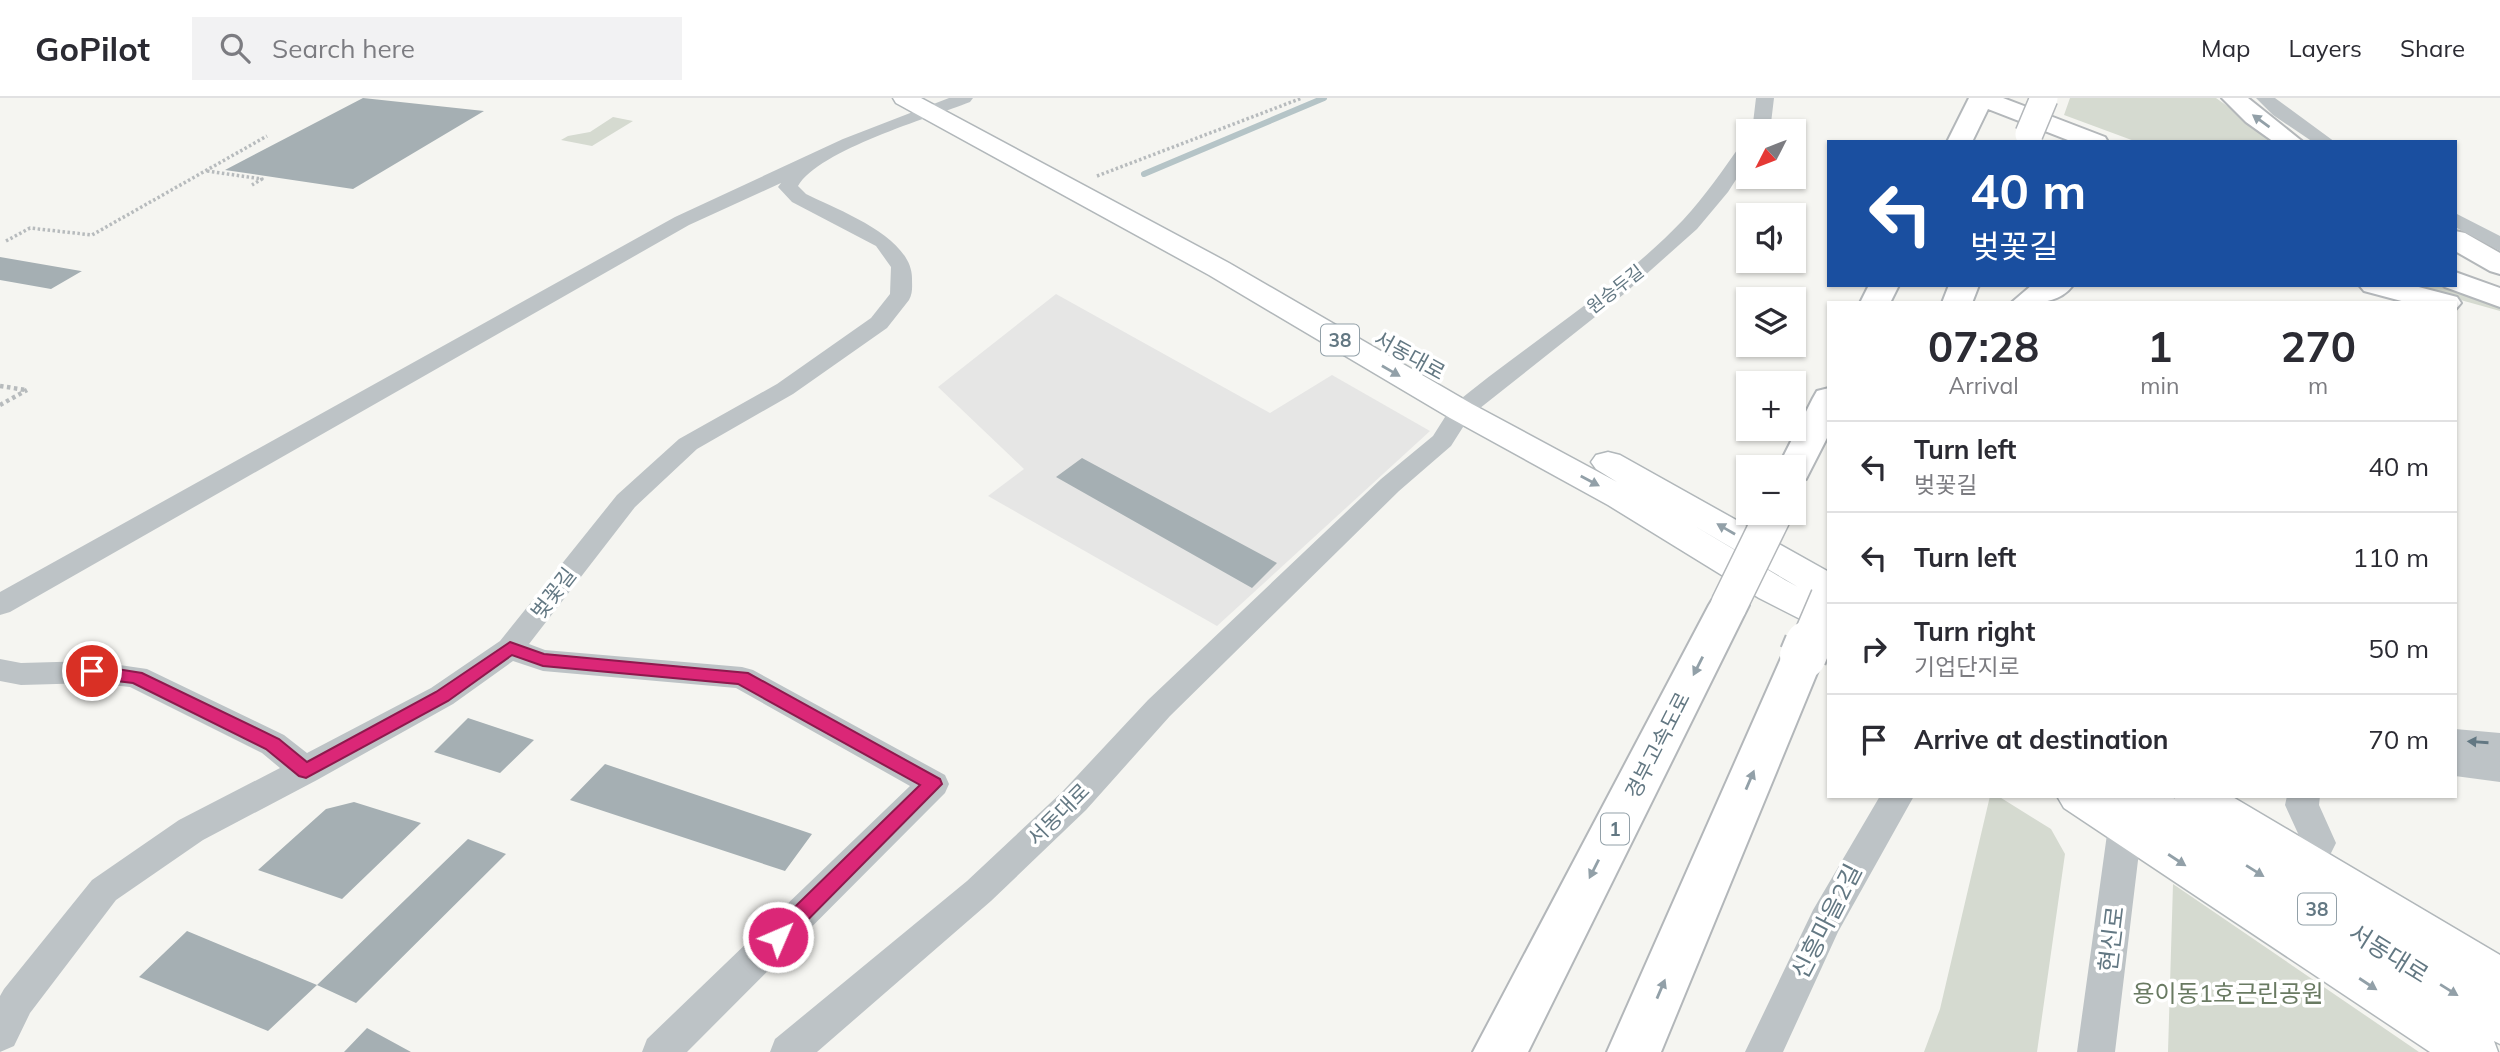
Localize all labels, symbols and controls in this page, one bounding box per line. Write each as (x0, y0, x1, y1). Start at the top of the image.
search box (192, 17, 682, 80)
text: GoPilot (35, 28, 150, 69)
icon: search (216, 29, 254, 67)
text: Search here (272, 32, 415, 65)
text: Map (2201, 33, 2250, 63)
text: Layers (2288, 33, 2362, 63)
text: Share (2400, 33, 2465, 63)
one-way arrow (2252, 114, 2271, 128)
north arrow (1736, 119, 1806, 189)
map controls (1736, 119, 1806, 525)
text: 40 m (1970, 160, 2086, 221)
icon: left (1855, 168, 1946, 259)
button: sound (1736, 203, 1806, 273)
text: 벚꽃길 (1970, 226, 2058, 266)
street label: 원승두길 (1582, 260, 1648, 318)
button: layers (1736, 287, 1806, 357)
text: 07:28 (1928, 320, 2039, 373)
text: 1 (2147, 320, 2172, 373)
text: 270 (2280, 320, 2356, 373)
road number: 38 (1321, 324, 1359, 356)
street label: 서동대로 (1370, 325, 1450, 385)
one-way arrow (1382, 365, 1401, 377)
button: + (1736, 371, 1806, 441)
text: Arrival (1948, 371, 2019, 400)
text: min (2140, 371, 2179, 400)
text: m (2308, 371, 2328, 400)
text: Turn left (1914, 433, 2016, 466)
icon: left (1855, 448, 1893, 486)
text: 40 m (2368, 450, 2429, 483)
button: − (1736, 455, 1806, 525)
text: 벚꽃길 (1914, 470, 1977, 499)
one-way arrow (1581, 475, 1600, 487)
one-way arrow (1716, 522, 1735, 535)
icon: left (1855, 539, 1893, 577)
text: Turn left (1914, 541, 2016, 574)
text: 110 m (2353, 541, 2429, 574)
street label: 벚꽃길 (525, 562, 581, 624)
text: Turn right (1914, 615, 2035, 648)
icon: right (1855, 630, 1893, 668)
text: 50 m (2368, 632, 2429, 665)
pin (62, 641, 122, 701)
icon: arrive (73, 652, 111, 690)
text: 기업단지로 (1914, 652, 2020, 681)
one-way arrow (1692, 656, 1703, 676)
street label: 경부고속도로 (1619, 687, 1695, 803)
icon: arrive (1855, 721, 1893, 759)
text: Arrive at destination (1914, 723, 2169, 756)
text: 70 m (2368, 723, 2429, 756)
one-way arrow (2467, 736, 2489, 747)
one-way arrow (1744, 770, 1756, 790)
street label: 서동대로 (1021, 777, 1095, 851)
road number: 1 (1601, 814, 1629, 844)
one-way arrow (2167, 854, 2187, 867)
one-way arrow (1589, 859, 1600, 879)
street label: 신흥마을2길 (1784, 859, 1868, 983)
one-way arrow (2246, 864, 2265, 877)
road number: 38 (2298, 894, 2336, 924)
position arrow (741, 900, 815, 974)
street label: 현신로 (2092, 904, 2130, 974)
street label: 서동대로 (2344, 917, 2434, 989)
one-way arrow (2359, 977, 2377, 991)
park label: 용이동1호근린공원 (2132, 978, 2324, 1008)
one-way arrow (1656, 979, 1667, 1000)
one-way arrow (2439, 983, 2459, 996)

